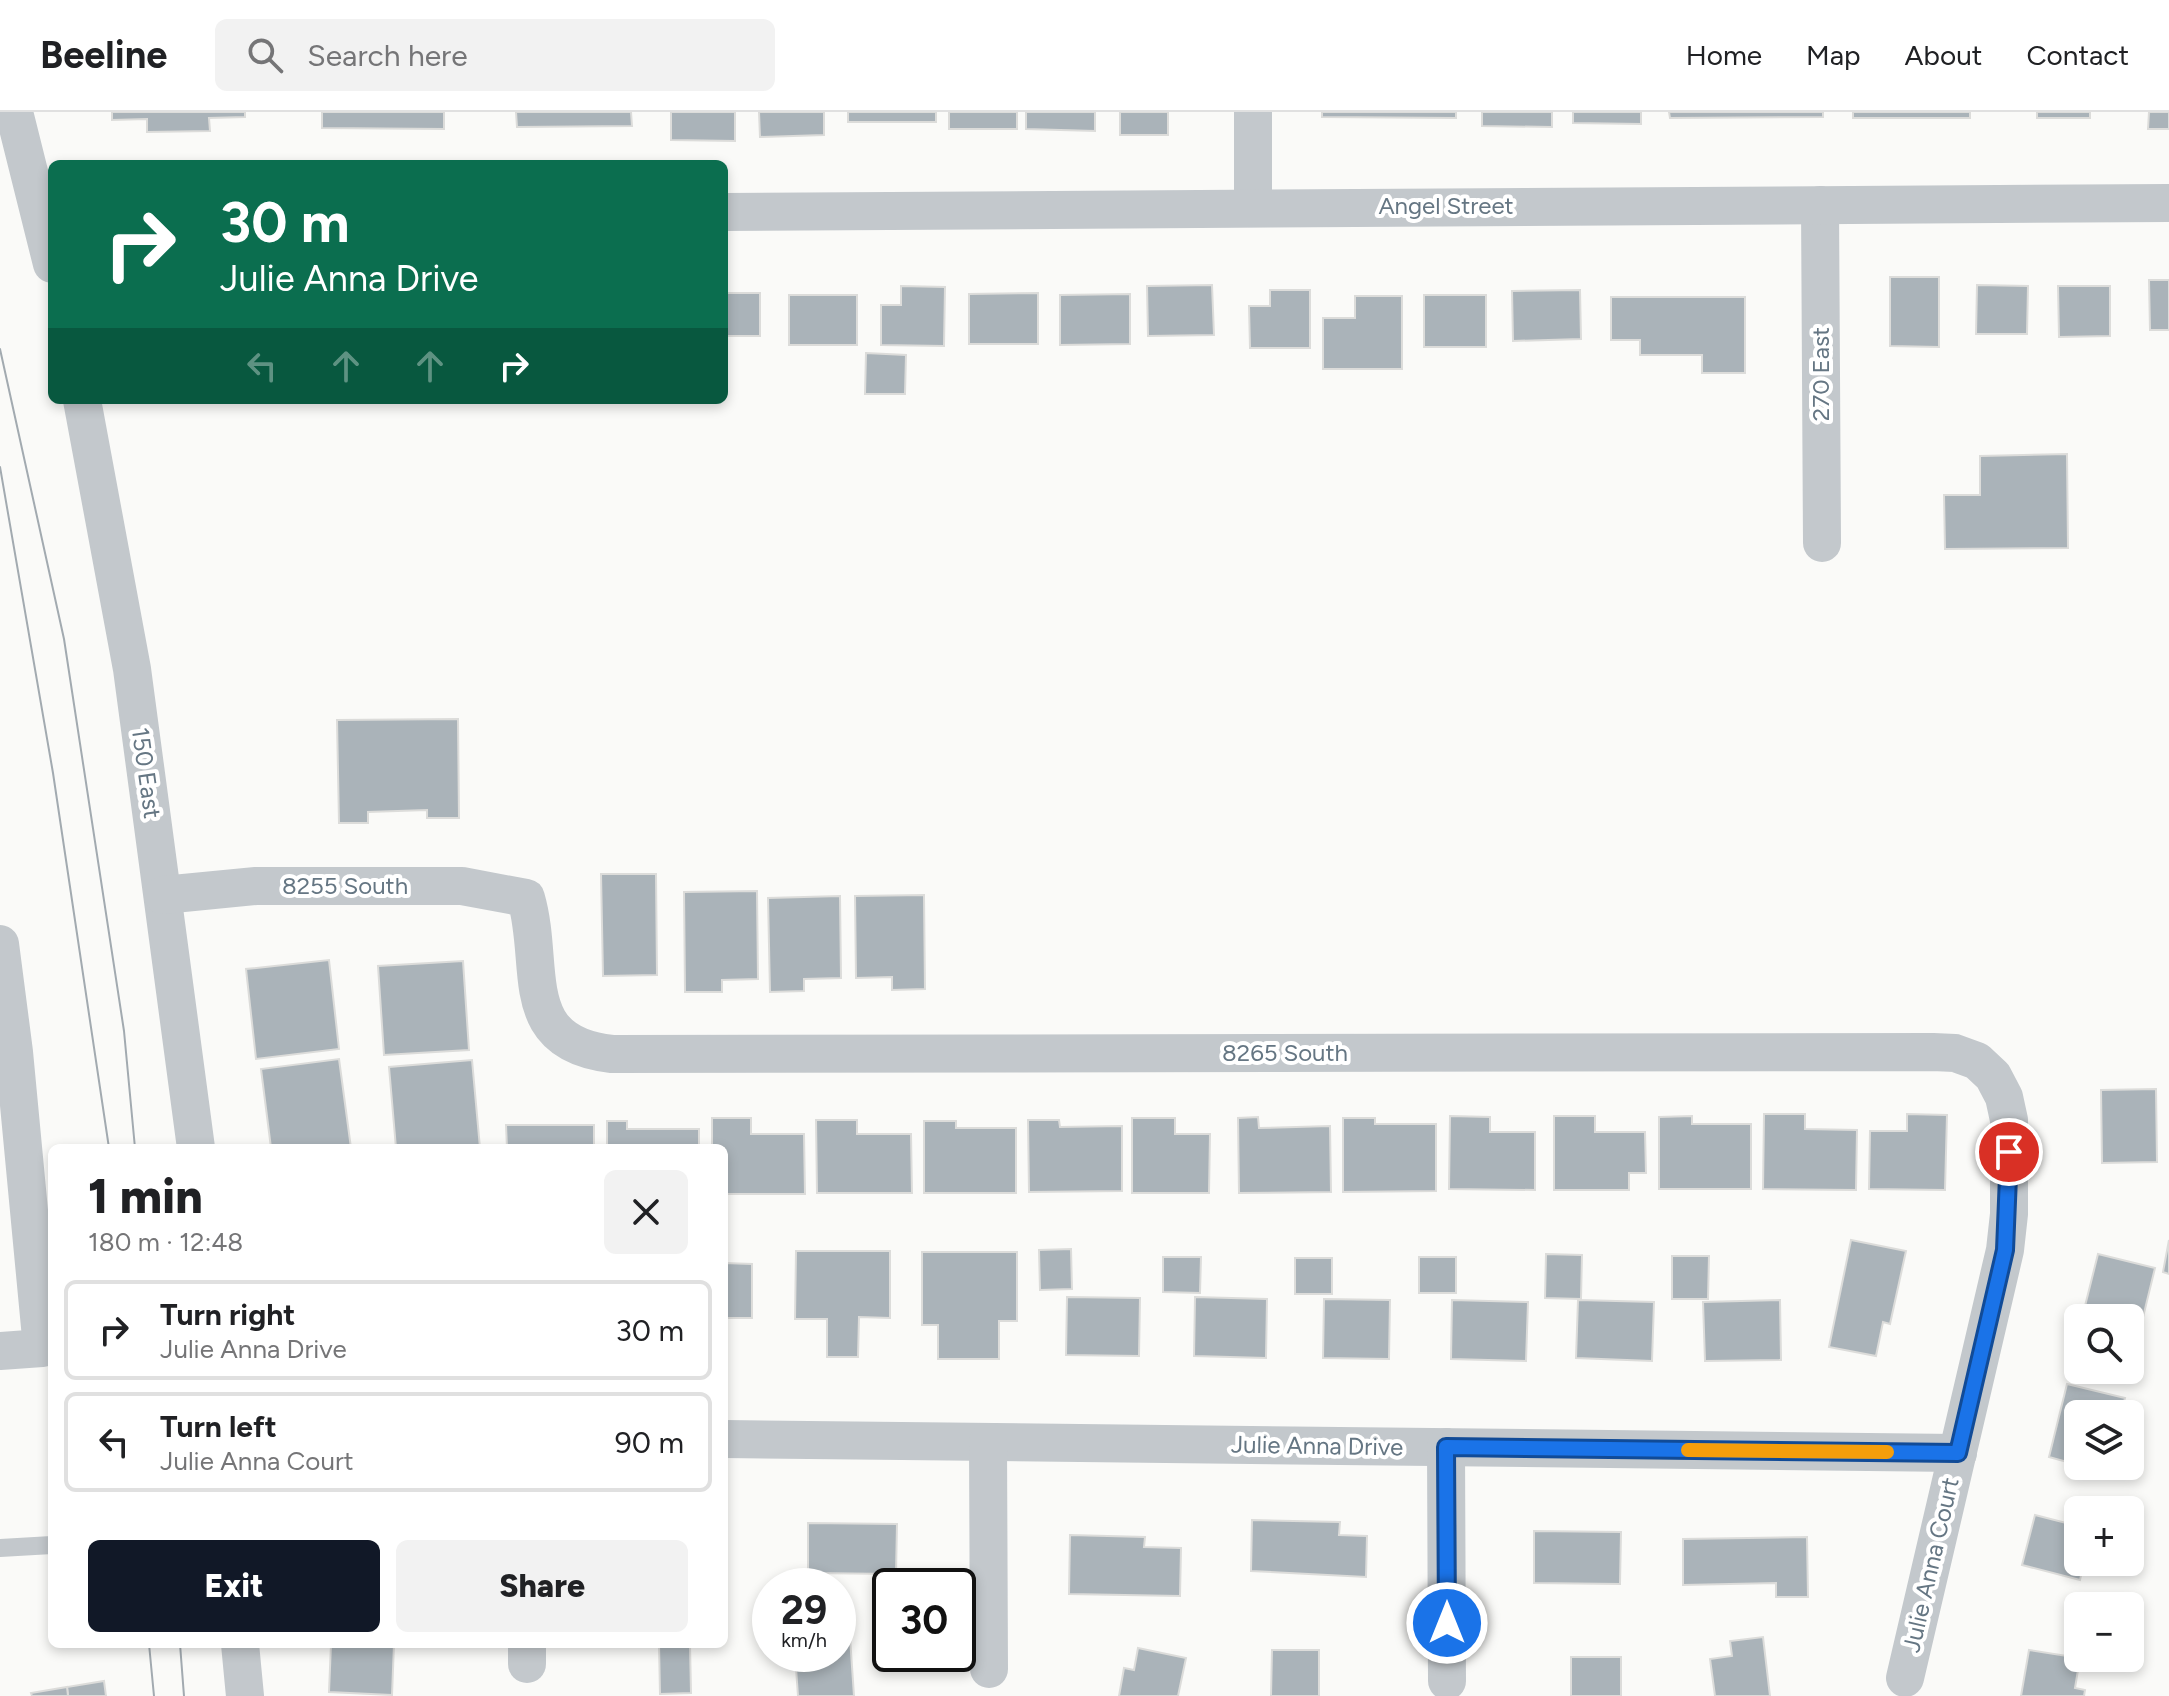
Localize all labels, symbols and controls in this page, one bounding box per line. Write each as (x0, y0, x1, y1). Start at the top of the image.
search box (215, 19, 775, 91)
text: Beeline (40, 32, 167, 78)
icon: search (243, 33, 287, 77)
text: Search here (307, 37, 468, 74)
text: Home (1686, 38, 1762, 72)
text: Map (1806, 38, 1861, 72)
text: About (1905, 38, 1982, 72)
text: Contact (2026, 38, 2129, 72)
text: 30 m (220, 189, 350, 256)
street label: Angel Street (1378, 191, 1514, 220)
icon: right (88, 192, 192, 296)
text: Julie Anna Drive (220, 257, 479, 300)
street label: 270 East (1806, 327, 1835, 421)
icon: left (240, 344, 284, 388)
icon: ahead (324, 344, 368, 388)
icon: ahead (408, 344, 452, 388)
icon: right (492, 344, 536, 388)
street label: 150 East (126, 725, 167, 820)
street label: 8255 South (282, 871, 408, 900)
street label: 8265 South (1222, 1038, 1348, 1067)
pin (1975, 1118, 2043, 1186)
icon: arrive (1987, 1130, 2031, 1174)
text: 1 min (88, 1167, 203, 1225)
button: close (604, 1170, 688, 1254)
text: 180 m · 12:48 (88, 1226, 243, 1258)
text: Turn right (160, 1296, 295, 1333)
map controls (2064, 1304, 2144, 1672)
button: search (2064, 1304, 2144, 1384)
icon: right (92, 1308, 136, 1352)
text: 30 m (616, 1312, 684, 1349)
text: Julie Anna Drive (160, 1333, 347, 1365)
button: layers (2064, 1400, 2144, 1480)
text: Turn left (160, 1408, 277, 1445)
icon: left (92, 1420, 136, 1464)
text: 90 m (615, 1424, 684, 1461)
street label: Julie Anna Drive (1231, 1429, 1403, 1462)
text: Julie Anna Court (160, 1445, 354, 1477)
street label: Julie Anna Court (1896, 1475, 1965, 1655)
button: + (2064, 1496, 2144, 1576)
button: Exit (88, 1540, 380, 1632)
button: Share (396, 1540, 688, 1632)
speed limit sign: 30 (872, 1568, 976, 1672)
position arrow (1405, 1581, 1489, 1665)
text: 29 (781, 1586, 827, 1634)
button: − (2064, 1592, 2144, 1672)
text: km/h (781, 1628, 827, 1652)

